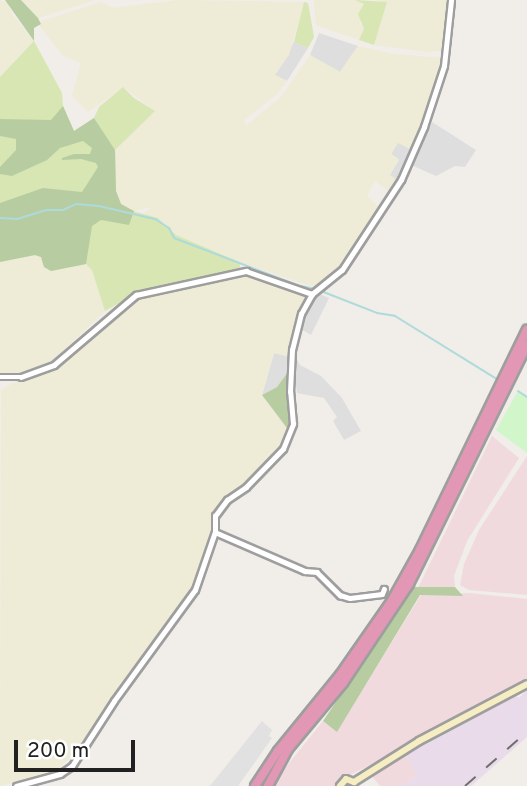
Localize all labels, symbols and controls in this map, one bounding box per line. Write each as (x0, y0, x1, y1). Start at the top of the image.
scale bar (18, 726, 138, 770)
text: 200 m (27, 738, 89, 765)

